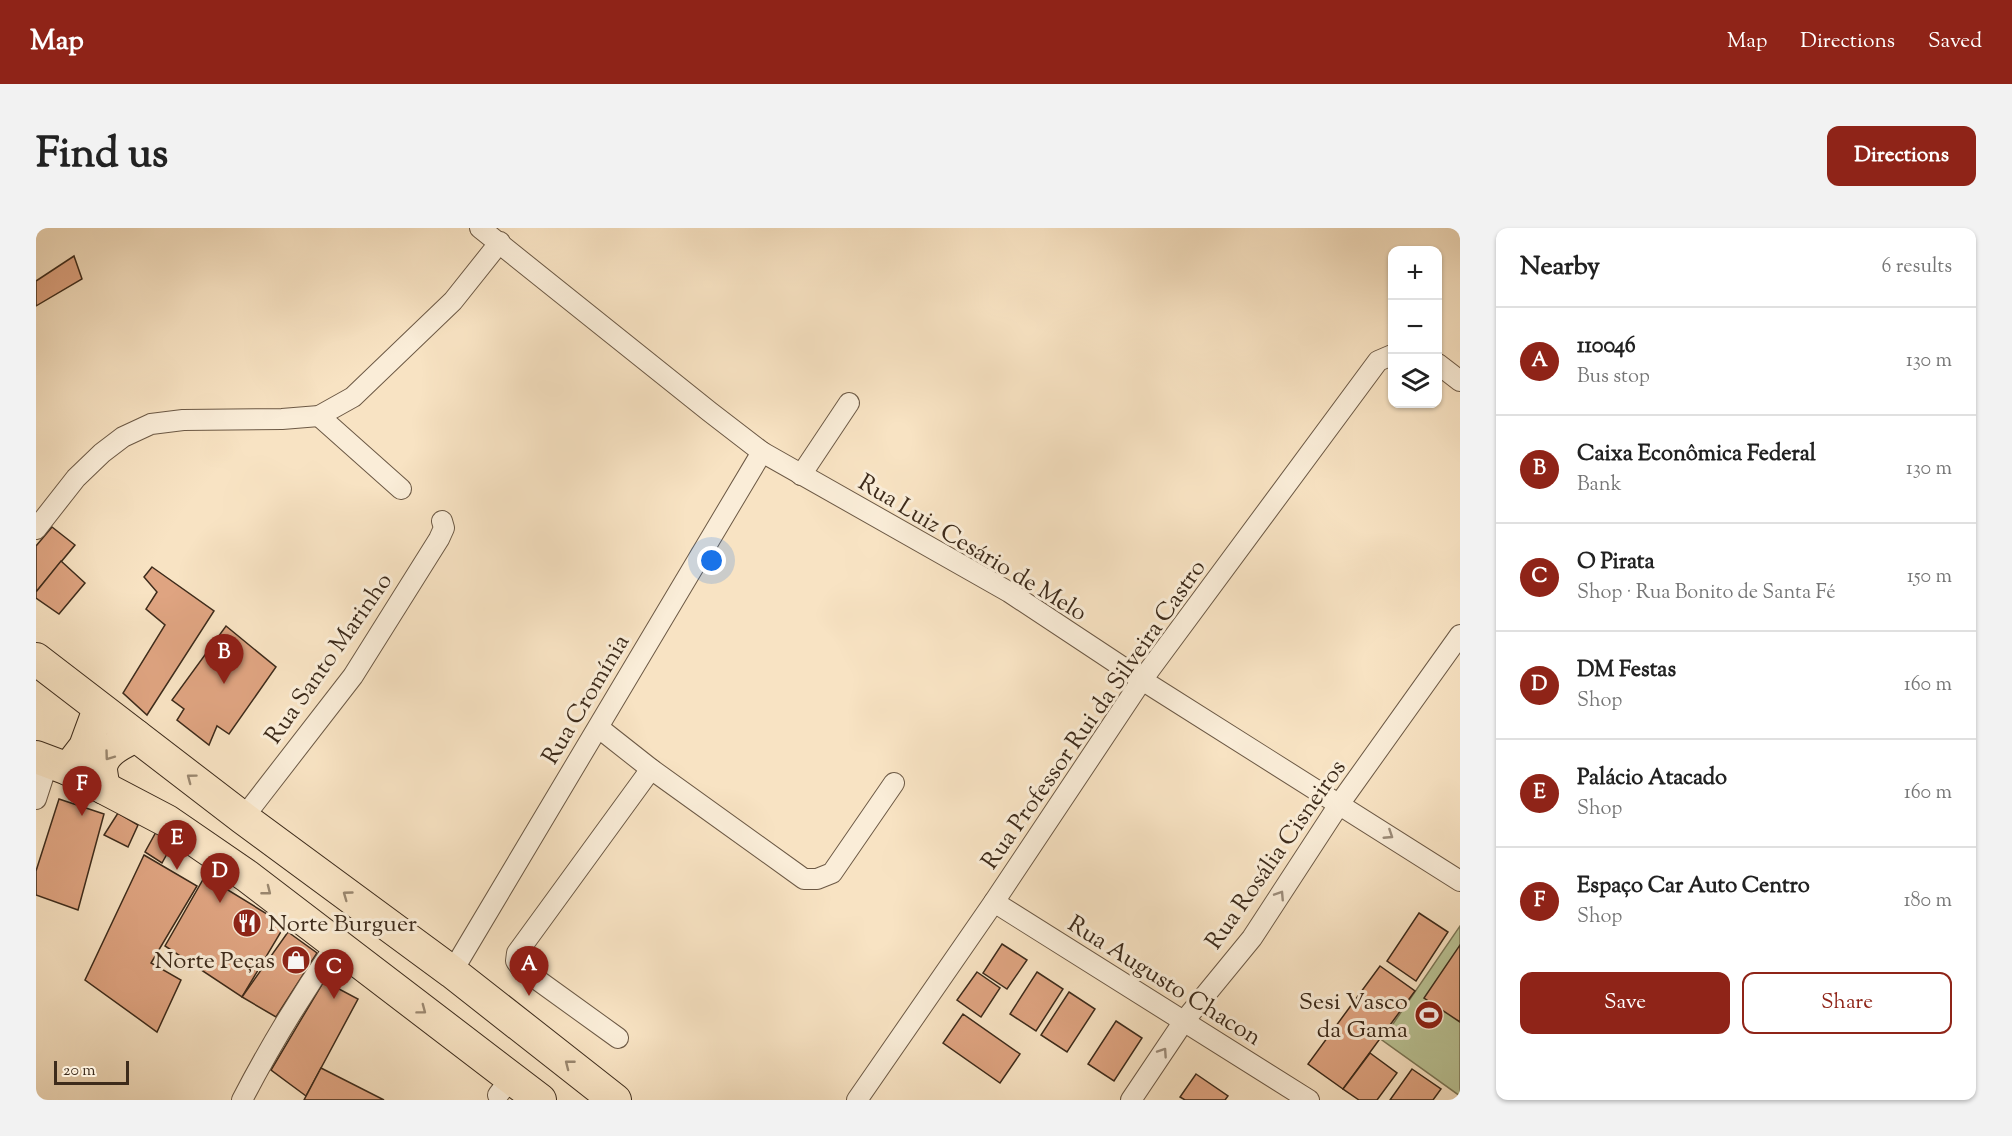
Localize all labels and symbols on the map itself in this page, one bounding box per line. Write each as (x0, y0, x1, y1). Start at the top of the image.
street label: Rua Luiz Cesário de Melo (851, 467, 1093, 631)
your location (697, 546, 726, 575)
street label: Rua Professor Rui da Silveira Castro (974, 553, 1215, 877)
street label: Rua Santo Marinho (258, 567, 402, 752)
street label: Rua Cromínia (534, 629, 639, 772)
pin: B (204, 634, 243, 684)
one-way arrow (105, 750, 116, 761)
street label: Rua Rosália Cisneiros (1198, 753, 1355, 957)
pin: F (62, 766, 102, 816)
one-way arrow (186, 775, 197, 786)
pin: E (158, 820, 196, 870)
one-way arrow (1382, 828, 1393, 839)
pin: D (200, 854, 240, 903)
one-way arrow (260, 884, 271, 895)
one-way arrow (343, 891, 354, 902)
one-way arrow (1272, 891, 1284, 901)
restaurant icon: Norte Burguer (231, 907, 263, 939)
place label: Norte Burguer (268, 908, 417, 942)
street label: Rua Augusto Chacon (1060, 908, 1267, 1055)
shop icon: Norte Peças (280, 944, 312, 976)
place label: Norte Peças (155, 945, 275, 979)
pin: A (510, 946, 548, 996)
pin: C (314, 950, 354, 999)
place label: Sesi Vasco da Gama (1299, 986, 1408, 1048)
sports icon: Sesi Vasco da Gama (1413, 999, 1445, 1031)
one-way arrow (415, 1003, 426, 1014)
one-way arrow (1156, 1047, 1167, 1058)
scale bar (54, 1058, 129, 1086)
one-way arrow (565, 1060, 576, 1071)

